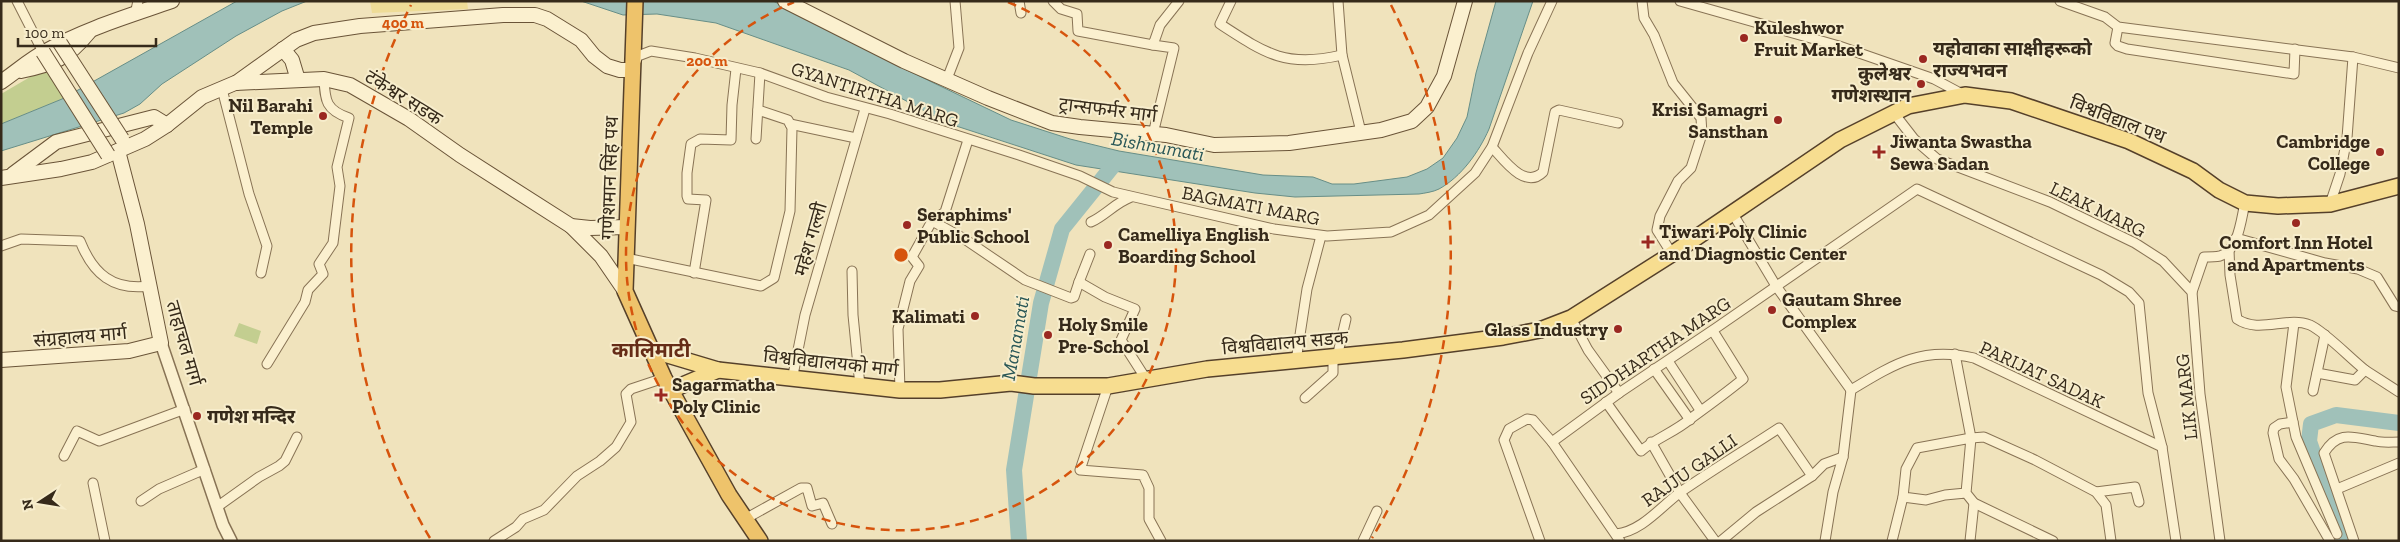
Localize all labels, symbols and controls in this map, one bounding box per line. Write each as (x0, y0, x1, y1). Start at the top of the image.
text: 400 m (382, 14, 424, 32)
scale bar (18, 15, 155, 47)
place label: Kuleshwor Fruit Market (1754, 16, 1863, 61)
text: 100 m (25, 24, 64, 42)
marker: Kuleshwor Fruit Market (1738, 32, 1750, 44)
place label: यहोवाका साक्षीहरूको राज्यभवन (1933, 37, 2092, 82)
text: 200 m (686, 52, 728, 70)
marker: यहोवाका साक्षीहरूको राज्यभवन (1917, 53, 1929, 65)
street label: GYANTIRTHA MARG (788, 57, 962, 132)
place label: कुलेश्वर गणेशस्थान (1831, 62, 1912, 107)
street label: टंकेश्वर सडक (361, 65, 447, 130)
marker: कुलेश्वर गणेशस्थान (1915, 78, 1927, 90)
street label: विश्वविद्याल पथ (2067, 91, 2170, 149)
street label: ट्रान्सफर्मर मार्ग (1058, 92, 1159, 127)
place label: Nil Barahi Temple (228, 94, 313, 139)
place label: Krisi Samagri Sansthan (1652, 98, 1769, 143)
marker: Nil Barahi Temple (317, 110, 329, 122)
marker: Krisi Samagri Sansthan (1772, 114, 1784, 126)
street label: गणेशमान सिंह पथ (596, 115, 623, 240)
water label: Bishnumati (1110, 126, 1206, 166)
place label: Jiwanta Swastha Sewa Sadan (1890, 130, 2032, 175)
place label: Cambridge College (2276, 130, 2370, 175)
marker: Jiwanta Swastha Sewa Sadan (1872, 145, 1886, 159)
marker: Cambridge College (2374, 146, 2386, 158)
street label: LEAK MARG (2046, 176, 2150, 243)
street label: BAGMATI MARG (1180, 181, 1322, 230)
street label: महेश गल्ली (789, 199, 832, 279)
place label: Seraphims' Public School (917, 203, 1030, 248)
marker: Comfort Inn Hotel and Apartments (2290, 217, 2302, 229)
marker: Seraphims' Public School (901, 219, 913, 231)
place label: Tiwari Poly Clinic and Diagnostic Center (1659, 220, 1848, 265)
place label: Camelliya English Boarding School (1118, 223, 1269, 268)
place label: Comfort Inn Hotel and Apartments (2219, 231, 2373, 276)
marker: Tiwari Poly Clinic and Diagnostic Center (1641, 235, 1655, 249)
marker: Camelliya English Boarding School (1102, 239, 1114, 251)
centre of rings (892, 246, 910, 264)
place label: Gautam Shree Complex (1782, 288, 1901, 333)
street label: SIDDHARTHA MARG (1576, 291, 1735, 409)
water label: Manamati (996, 294, 1034, 382)
street label: ताहाचल मार्ग (161, 298, 208, 389)
marker: Gautam Shree Complex (1766, 304, 1778, 316)
place label: Kalimati (892, 305, 965, 328)
marker: Kalimati (969, 310, 981, 322)
place label: Holy Smile Pre-School (1058, 313, 1149, 358)
place label: Glass Industry (1484, 318, 1608, 341)
street label: संग्रहालय मार्ग (32, 321, 129, 352)
marker: Glass Industry (1612, 323, 1624, 335)
street label: विश्वविद्यालय सडक (1221, 325, 1350, 359)
marker: Holy Smile Pre-School (1042, 329, 1054, 341)
street label: PARIJAT SADAK (1976, 336, 2108, 414)
district label: कालिमाटी (612, 338, 691, 362)
street label: विश्वविद्यालयको मार्ग (762, 344, 901, 381)
street label: LIK MARG (2171, 353, 2202, 441)
place label: Sagarmatha Poly Clinic (672, 373, 776, 418)
marker: Sagarmatha Poly Clinic (654, 388, 668, 402)
place label: गणेश मन्दिर (207, 405, 296, 428)
marker: गणेश मन्दिर (191, 410, 203, 422)
street label: RAJJU GALLI (1637, 429, 1741, 512)
north arrow (15, 477, 65, 527)
text: N (18, 497, 37, 512)

